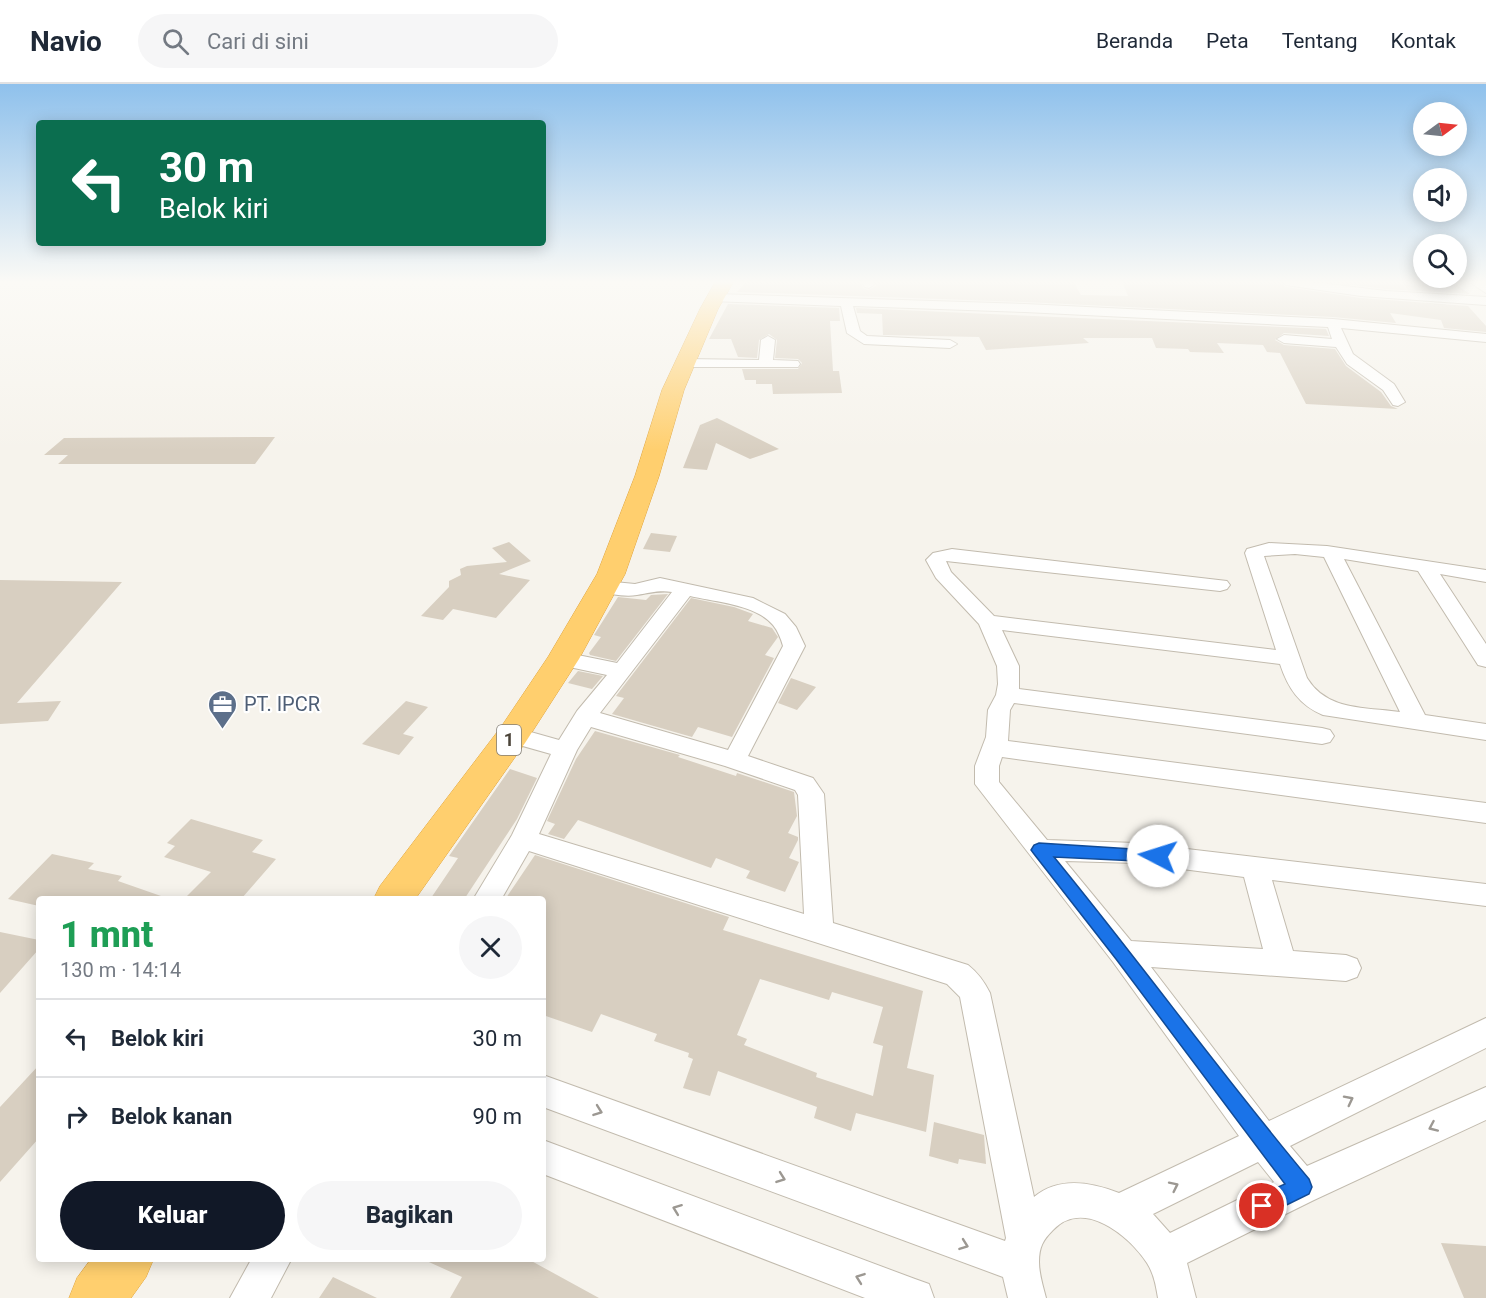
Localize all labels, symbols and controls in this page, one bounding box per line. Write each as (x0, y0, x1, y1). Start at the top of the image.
search box (138, 14, 558, 68)
text: Navio (30, 25, 102, 58)
icon: search (159, 25, 192, 58)
text: Cari di sini (207, 29, 309, 54)
text: Beranda (1096, 29, 1173, 53)
text: Peta (1206, 29, 1249, 53)
text: Tentang (1282, 29, 1358, 53)
text: Kontak (1391, 29, 1456, 53)
north arrow (1413, 102, 1467, 156)
map controls (1413, 102, 1467, 288)
text: 30 m (159, 143, 254, 192)
icon: left (60, 144, 138, 222)
button: sound (1413, 168, 1467, 222)
text: Belok kiri (159, 193, 268, 225)
button: search (1413, 234, 1467, 288)
office icon: PT. IPCR (207, 688, 239, 730)
place label: PT. IPCR (244, 692, 320, 716)
road number: 1 (497, 725, 521, 755)
position arrow (1126, 824, 1190, 888)
text: 1 mnt (60, 914, 153, 956)
button: close (459, 916, 522, 979)
text: 130 m · 14:14 (60, 958, 181, 982)
icon: left (60, 1022, 93, 1055)
text: Belok kiri (111, 1026, 204, 1051)
text: 30 m (473, 1026, 522, 1051)
one-way arrow (1343, 1096, 1354, 1108)
icon: right (60, 1100, 93, 1133)
text: Belok kanan (111, 1104, 232, 1129)
text: 90 m (473, 1104, 522, 1129)
one-way arrow (592, 1104, 603, 1116)
one-way arrow (1428, 1120, 1439, 1132)
one-way arrow (775, 1170, 786, 1183)
pin (1236, 1180, 1287, 1231)
button: Keluar (60, 1181, 285, 1250)
button: Bagikan (297, 1181, 522, 1250)
one-way arrow (1168, 1182, 1179, 1194)
icon: arrive (1245, 1189, 1278, 1222)
one-way arrow (672, 1204, 683, 1217)
one-way arrow (958, 1237, 969, 1250)
one-way arrow (855, 1272, 866, 1285)

